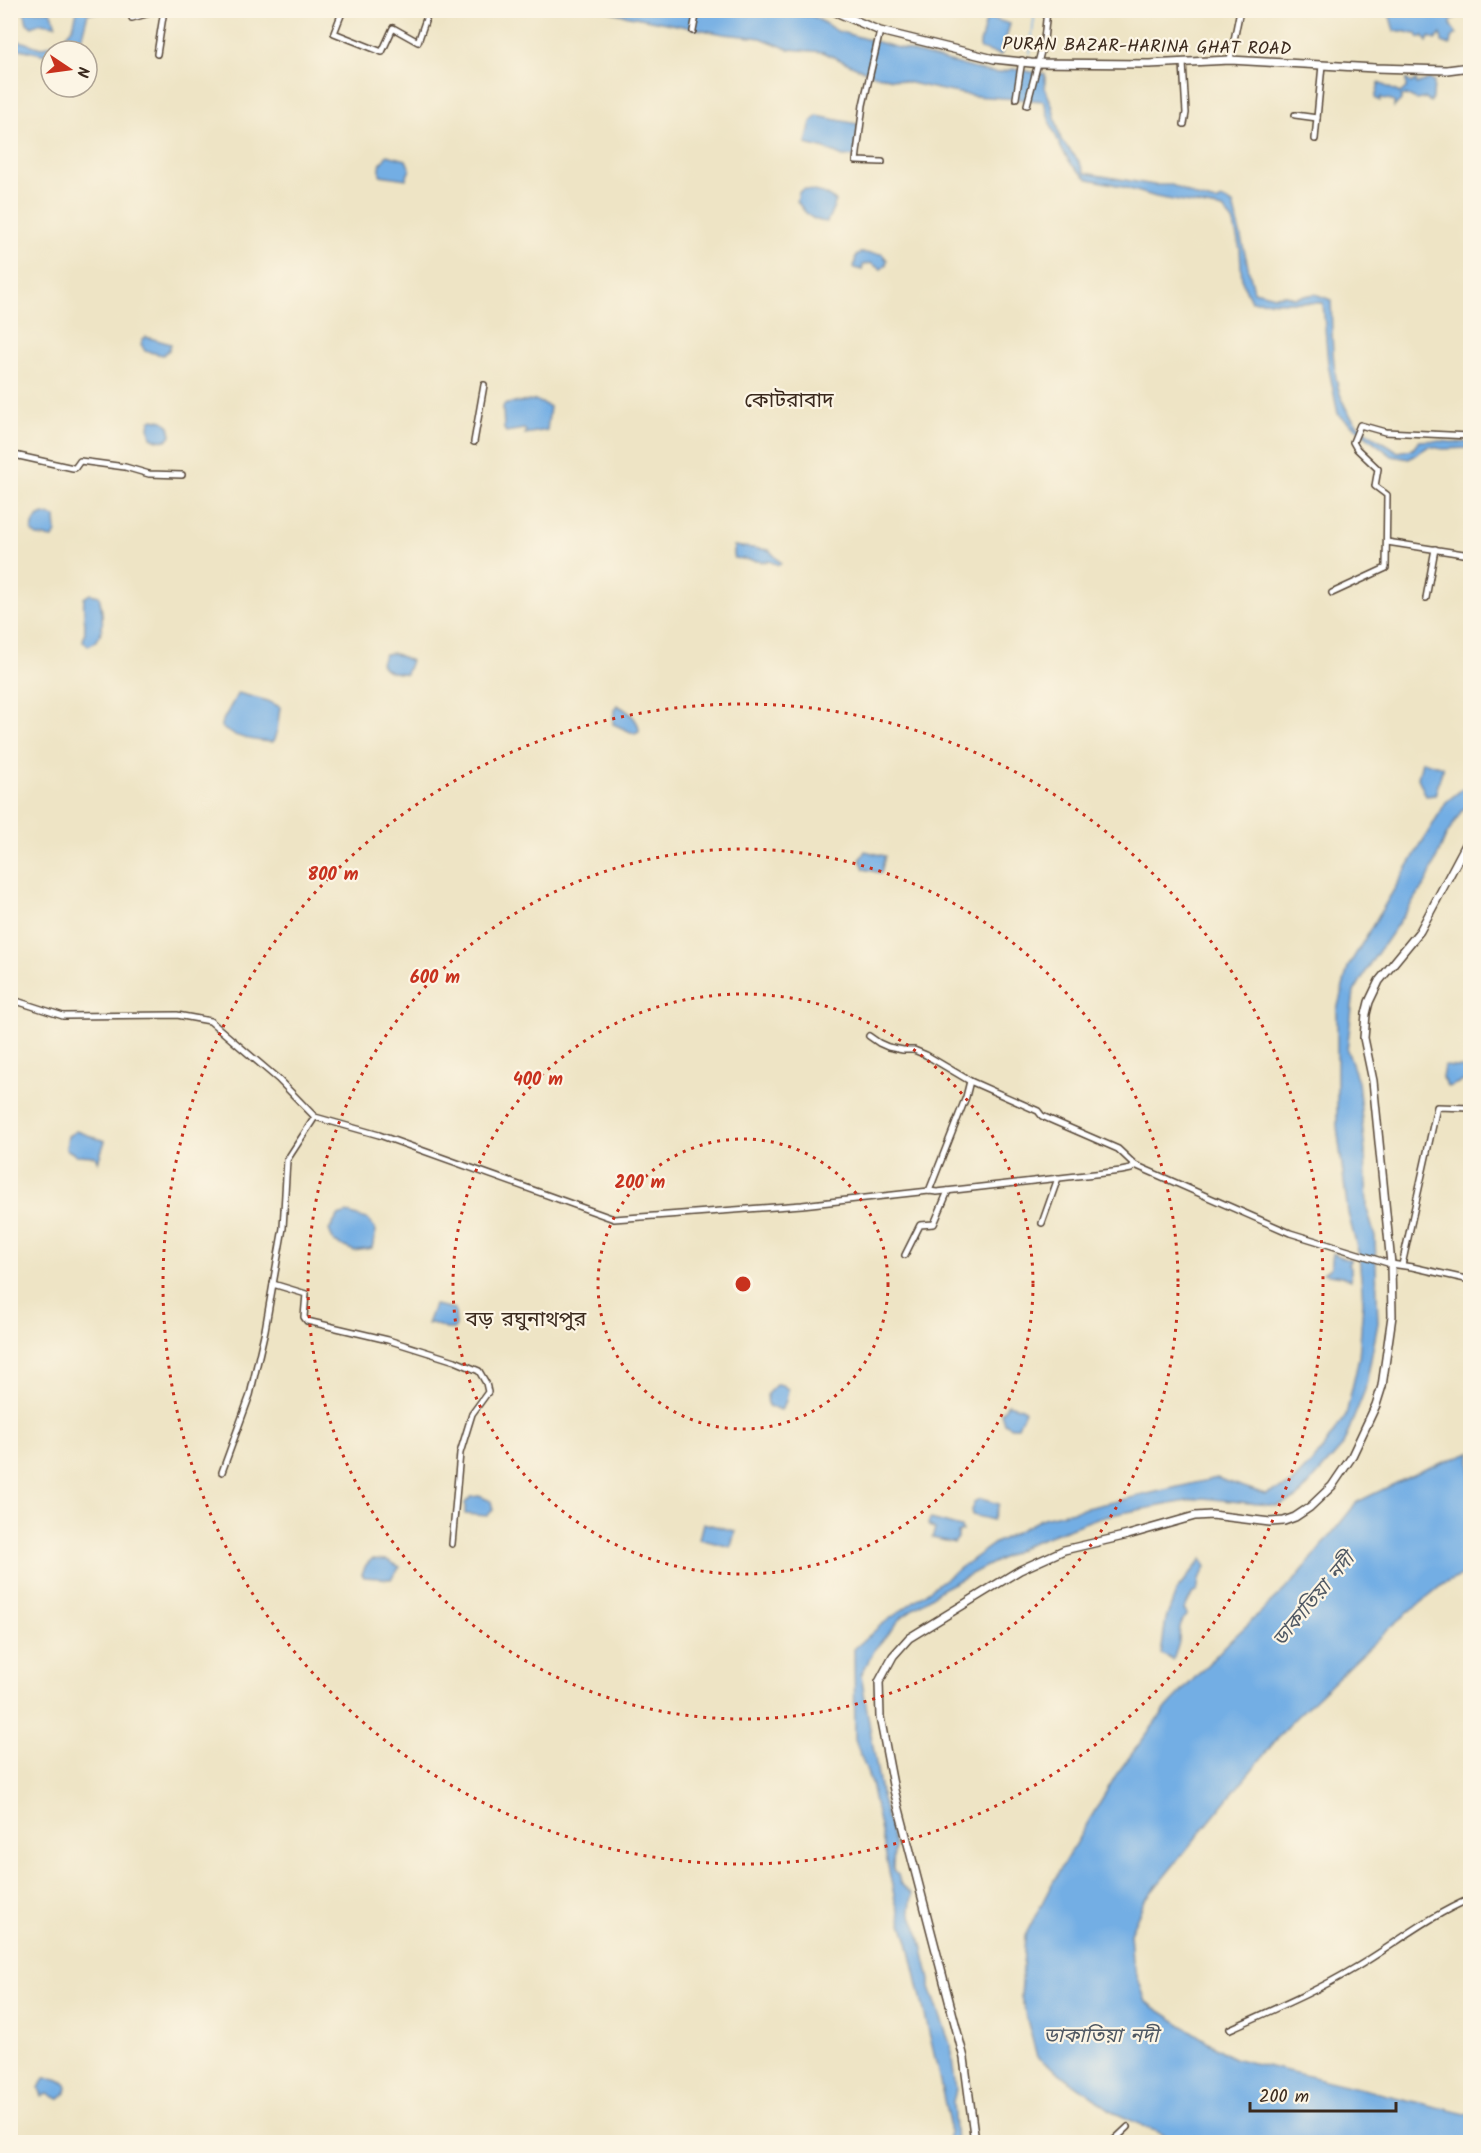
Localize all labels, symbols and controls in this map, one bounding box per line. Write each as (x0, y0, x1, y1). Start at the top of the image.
street label: PURAN BAZAR-HARINA GHAT ROAD (1002, 30, 1292, 65)
north arrow (39, 39, 99, 99)
text: N (69, 64, 95, 80)
district label: কোটরাবাদ (744, 385, 834, 418)
text: 800 m (308, 861, 359, 890)
text: 600 m (410, 964, 460, 993)
text: 400 m (513, 1066, 563, 1095)
text: 200 m (615, 1169, 666, 1198)
centre of rings (733, 1274, 753, 1294)
district label: বড় রঘুনাথপুর (465, 1304, 587, 1337)
water label: ডাকাতিয়া নদী (1265, 1543, 1366, 1655)
water label: ডাকাতিয়া নদী (1044, 2021, 1162, 2053)
scale bar (1250, 2075, 1396, 2113)
text: 200 m (1259, 2083, 1309, 2112)

